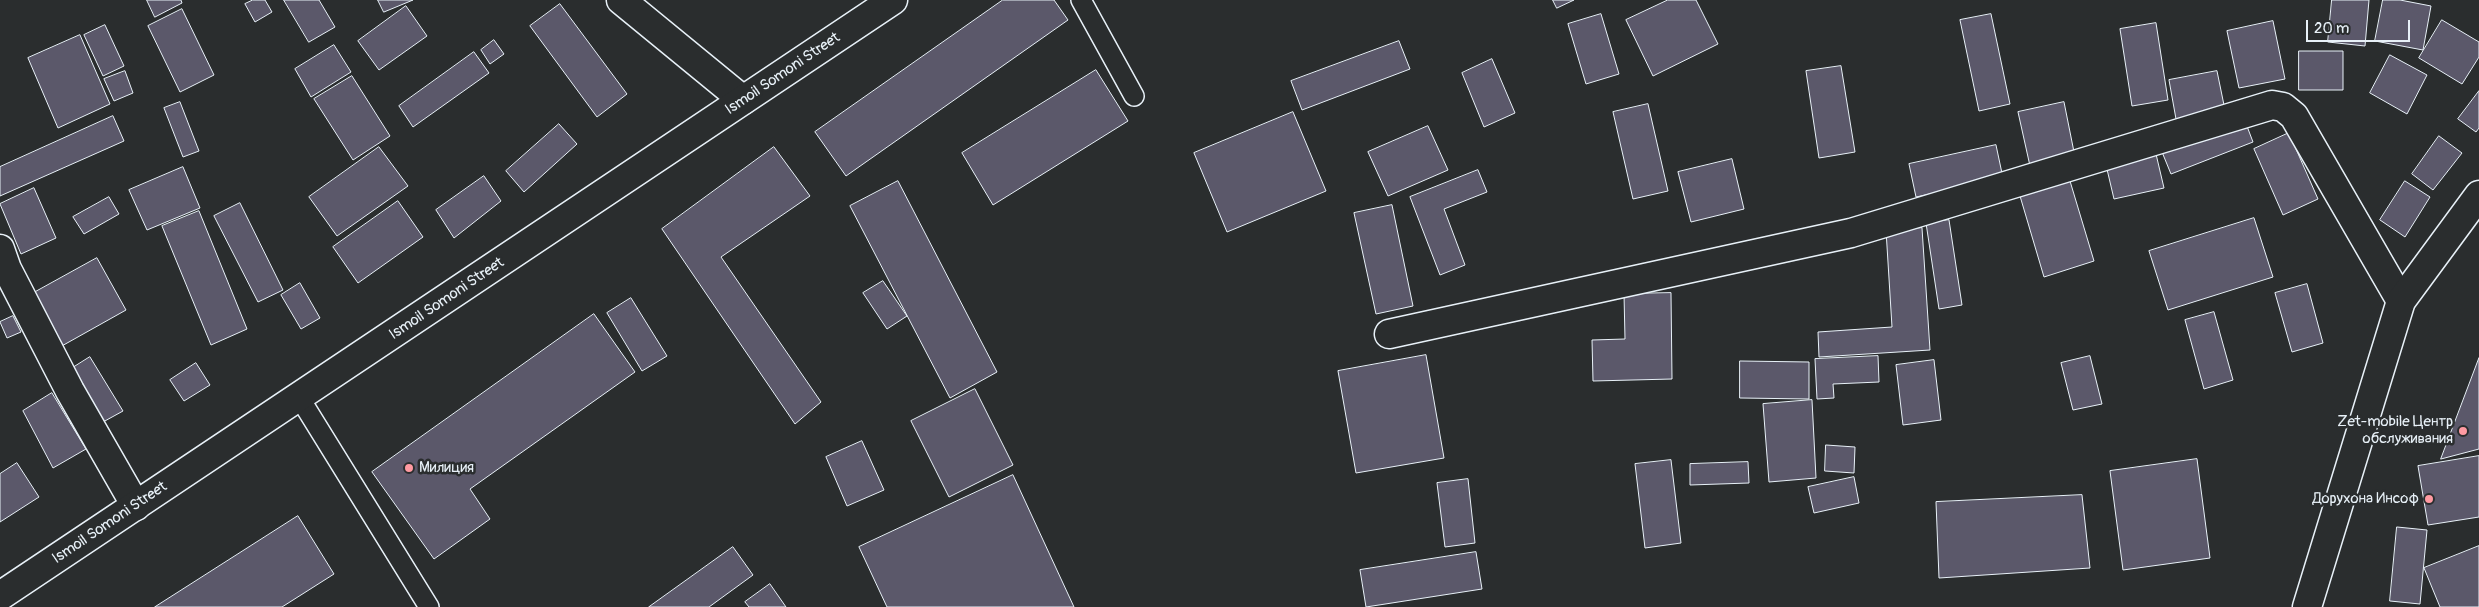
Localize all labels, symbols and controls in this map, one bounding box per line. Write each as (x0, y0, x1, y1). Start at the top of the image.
scale bar (2309, 10, 2413, 42)
text: 20 m (2314, 19, 2349, 38)
street label: Ismoil Somoni Street (722, 29, 844, 119)
street label: Ismoil Somoni Street (386, 254, 508, 344)
place label: Zet-mobile Центр обслуживания (2337, 413, 2453, 448)
marker: Zet-mobile Центр обслуживания (2457, 425, 2469, 437)
place label: Милиция (419, 459, 474, 477)
marker: Милиция (403, 462, 415, 474)
street label: Ismoil Somoni Street (49, 478, 171, 568)
place label: Дорухона Инсоф (2312, 490, 2419, 508)
marker: Дорухона Инсоф (2423, 493, 2435, 505)

